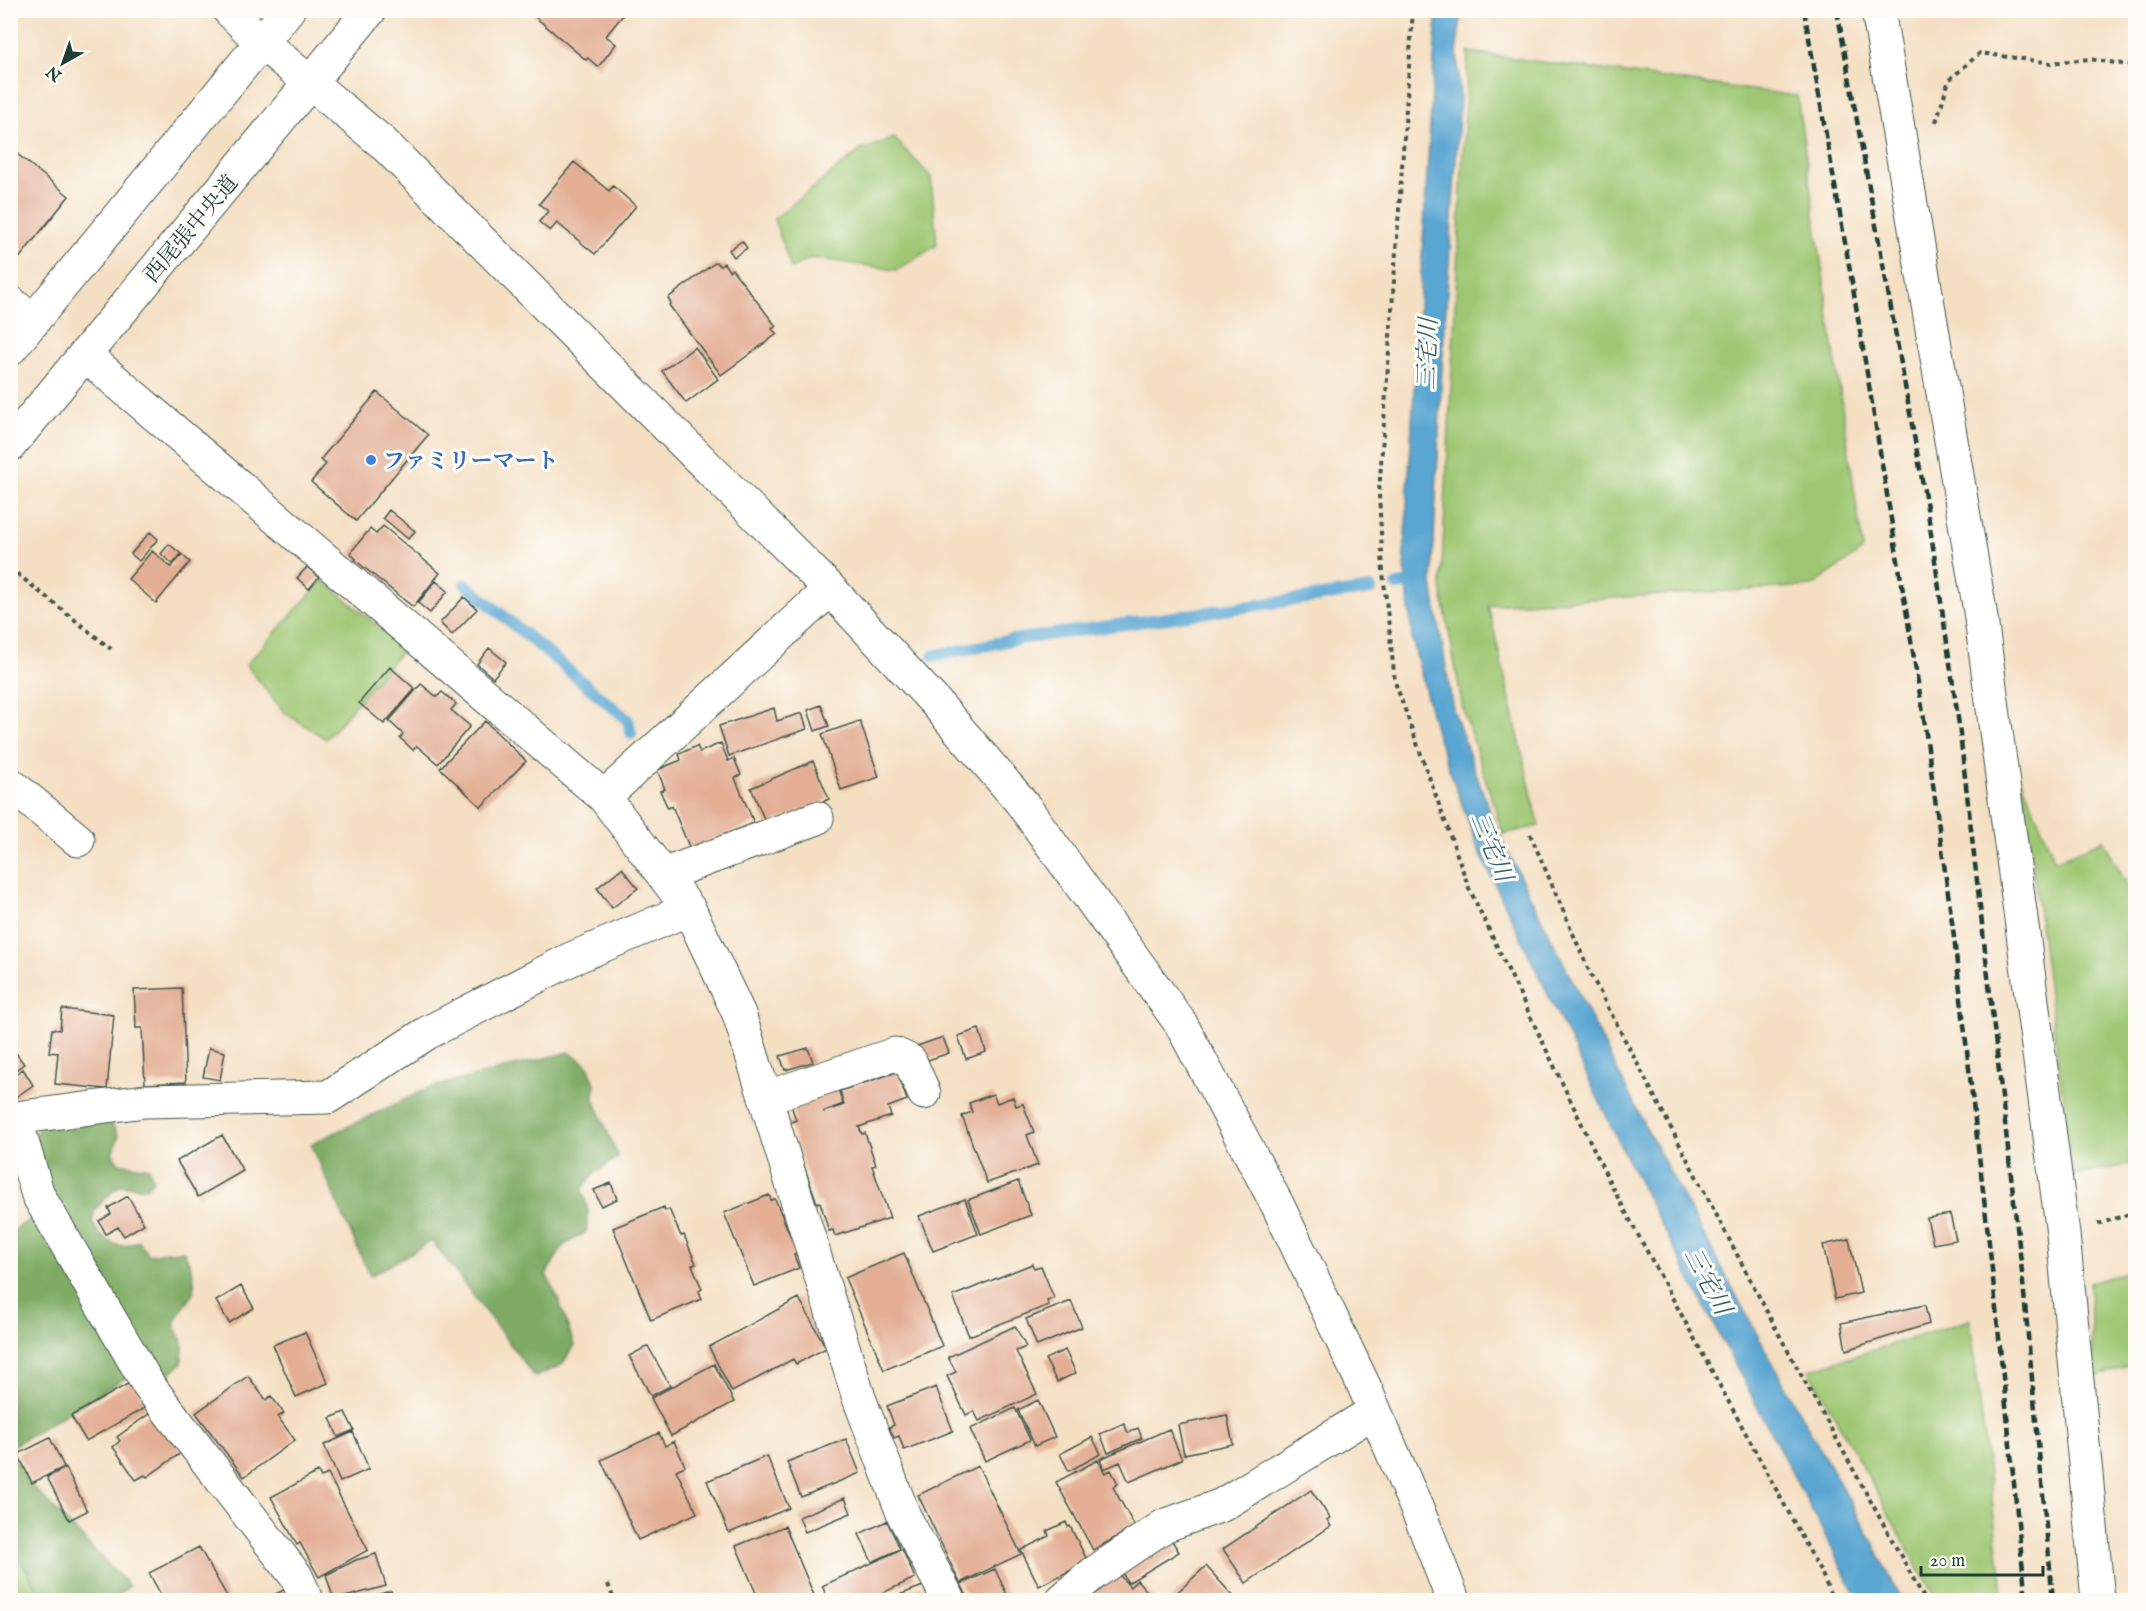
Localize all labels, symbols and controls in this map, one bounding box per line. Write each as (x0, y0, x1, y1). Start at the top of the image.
north arrow (33, 33, 93, 93)
text: N (43, 61, 67, 86)
street label: 西尾張中央道 (138, 170, 245, 289)
water label: 三宅川 (1412, 315, 1445, 391)
place label: ファミリーマート (383, 448, 559, 476)
marker: ファミリーマート (364, 453, 378, 467)
water label: 三宅川 (1463, 808, 1520, 890)
water label: 三宅川 (1676, 1243, 1739, 1323)
scale bar (1921, 1539, 2042, 1577)
text: 20 m (1930, 1550, 1965, 1573)

